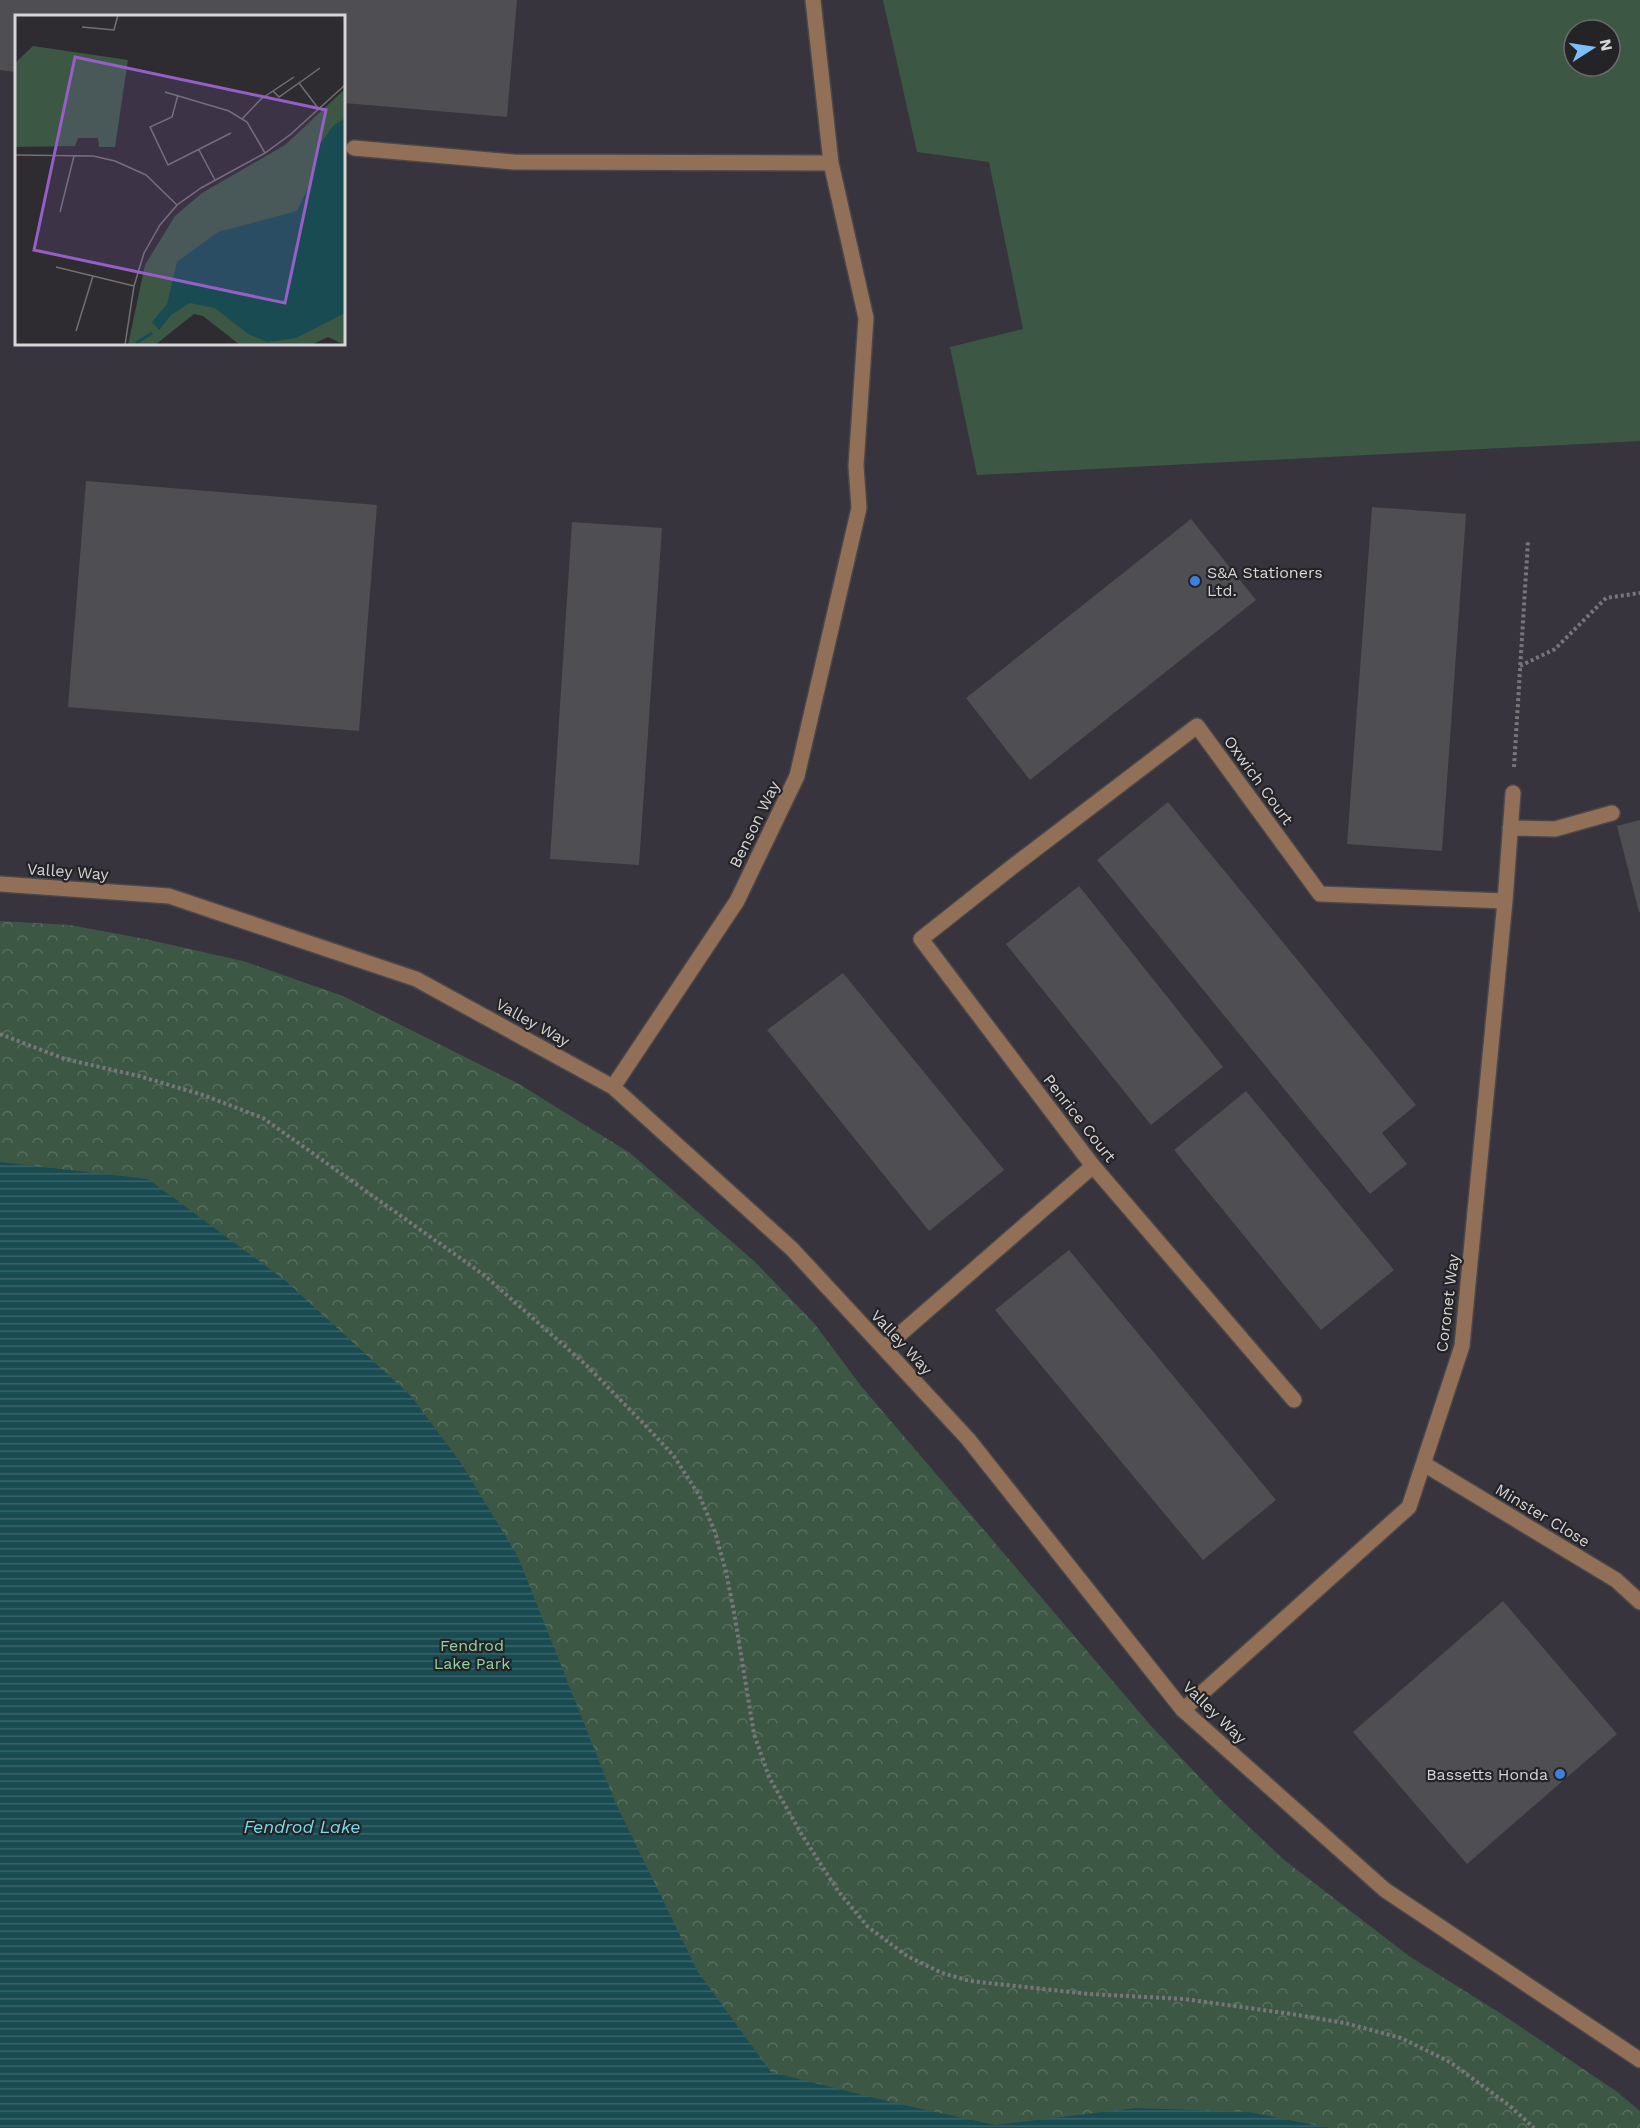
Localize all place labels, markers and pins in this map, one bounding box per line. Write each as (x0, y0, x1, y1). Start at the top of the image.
place label: S&A Stationers Ltd. (1207, 563, 1323, 600)
marker: S&A Stationers Ltd. (1188, 574, 1202, 588)
place label: Bassetts Honda (1426, 1765, 1548, 1784)
marker: Bassetts Honda (1553, 1767, 1567, 1781)

